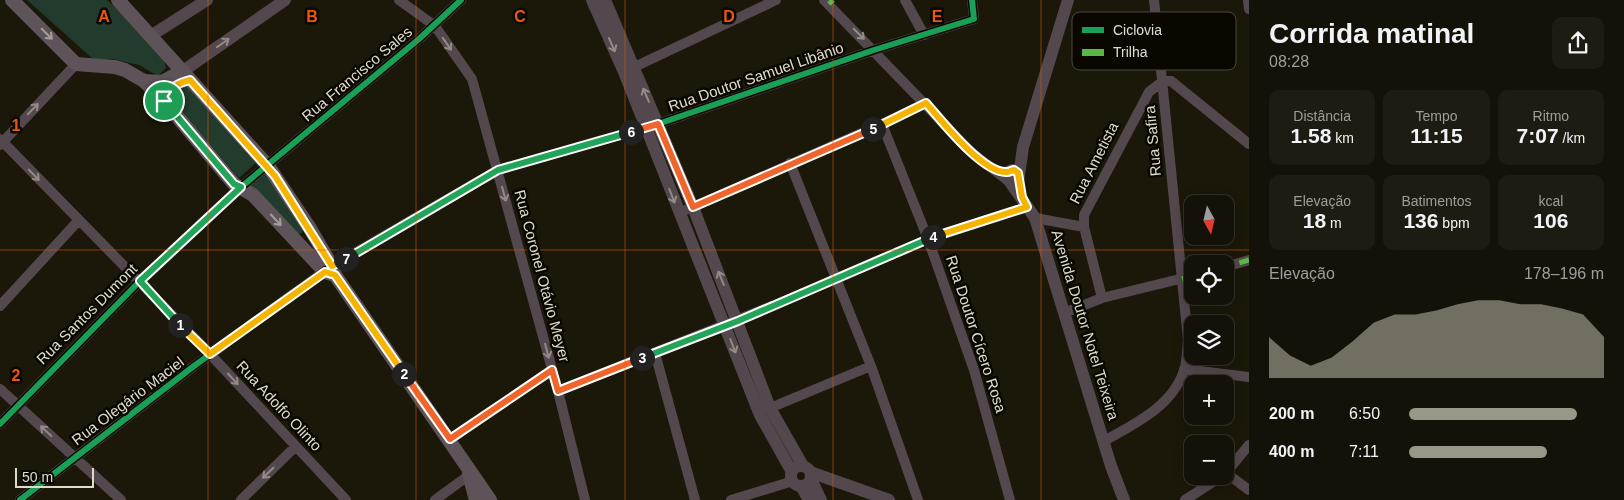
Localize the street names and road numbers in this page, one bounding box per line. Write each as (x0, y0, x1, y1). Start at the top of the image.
street label: Rua Francisco Sales (298, 23, 415, 125)
street label: Rua Doutor Samuel Libânio (666, 38, 846, 115)
street label: Rua Safira (1141, 104, 1164, 177)
street label: Rua Ametista (1066, 119, 1122, 206)
street label: Rua Coronel Otávio Meyer (511, 188, 574, 364)
street label: Avenida Doutor Notel Teixeira (1048, 228, 1123, 423)
street label: Rua Doutor Cícero Rosa (943, 253, 1010, 415)
street label: Rua Santos Dumont (33, 259, 141, 367)
street label: Rua Olegário Maciel (68, 353, 187, 448)
street label: Rua Adolfo Olinto (233, 357, 325, 454)

